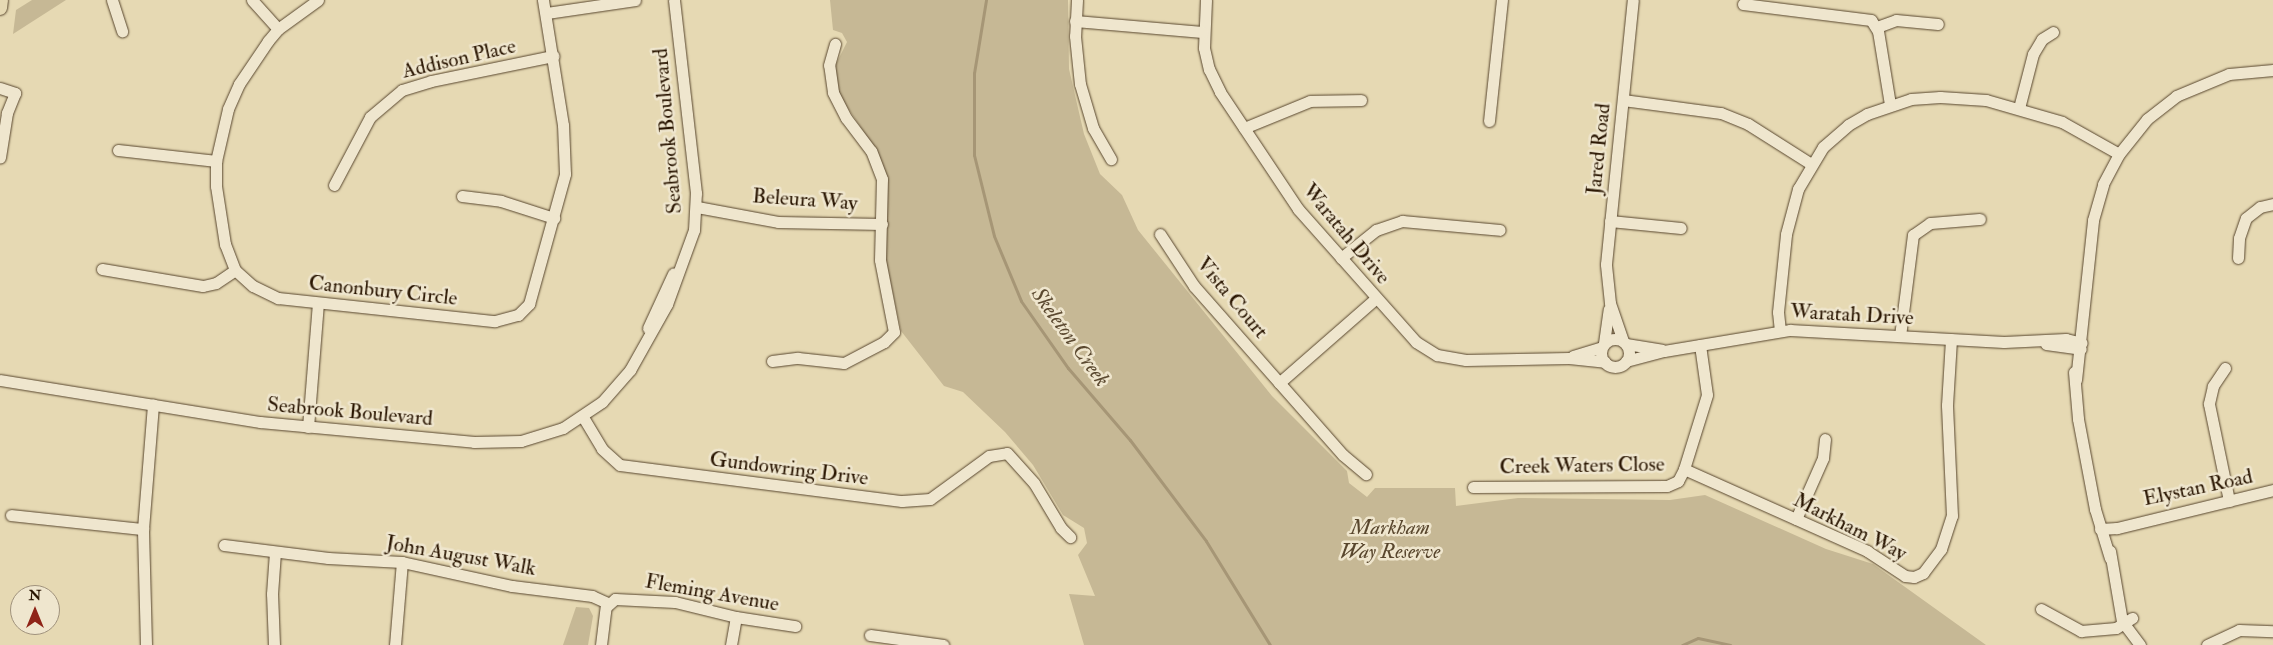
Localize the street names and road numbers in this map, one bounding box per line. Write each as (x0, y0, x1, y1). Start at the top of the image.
street label: Addison Place (400, 34, 518, 84)
street label: Seabrook Boulevard (648, 47, 688, 215)
street label: Jared Road (1582, 102, 1616, 196)
street label: Waratah Drive (1297, 179, 1395, 289)
street label: Beleura Way (751, 184, 859, 216)
street label: Vista Court (1191, 252, 1273, 344)
street label: Canonbury Circle (307, 271, 459, 311)
street label: Waratah Drive (1790, 299, 1914, 331)
street label: Seabrook Boulevard (266, 392, 434, 432)
street label: Gundowring Drive (708, 447, 870, 491)
street label: Creek Waters Close (1499, 452, 1665, 480)
street label: Elystan Road (2141, 464, 2255, 512)
street label: Markham Way (1789, 488, 1911, 566)
street label: John August Walk (384, 530, 538, 582)
street label: Fleming Avenue (643, 569, 781, 617)

